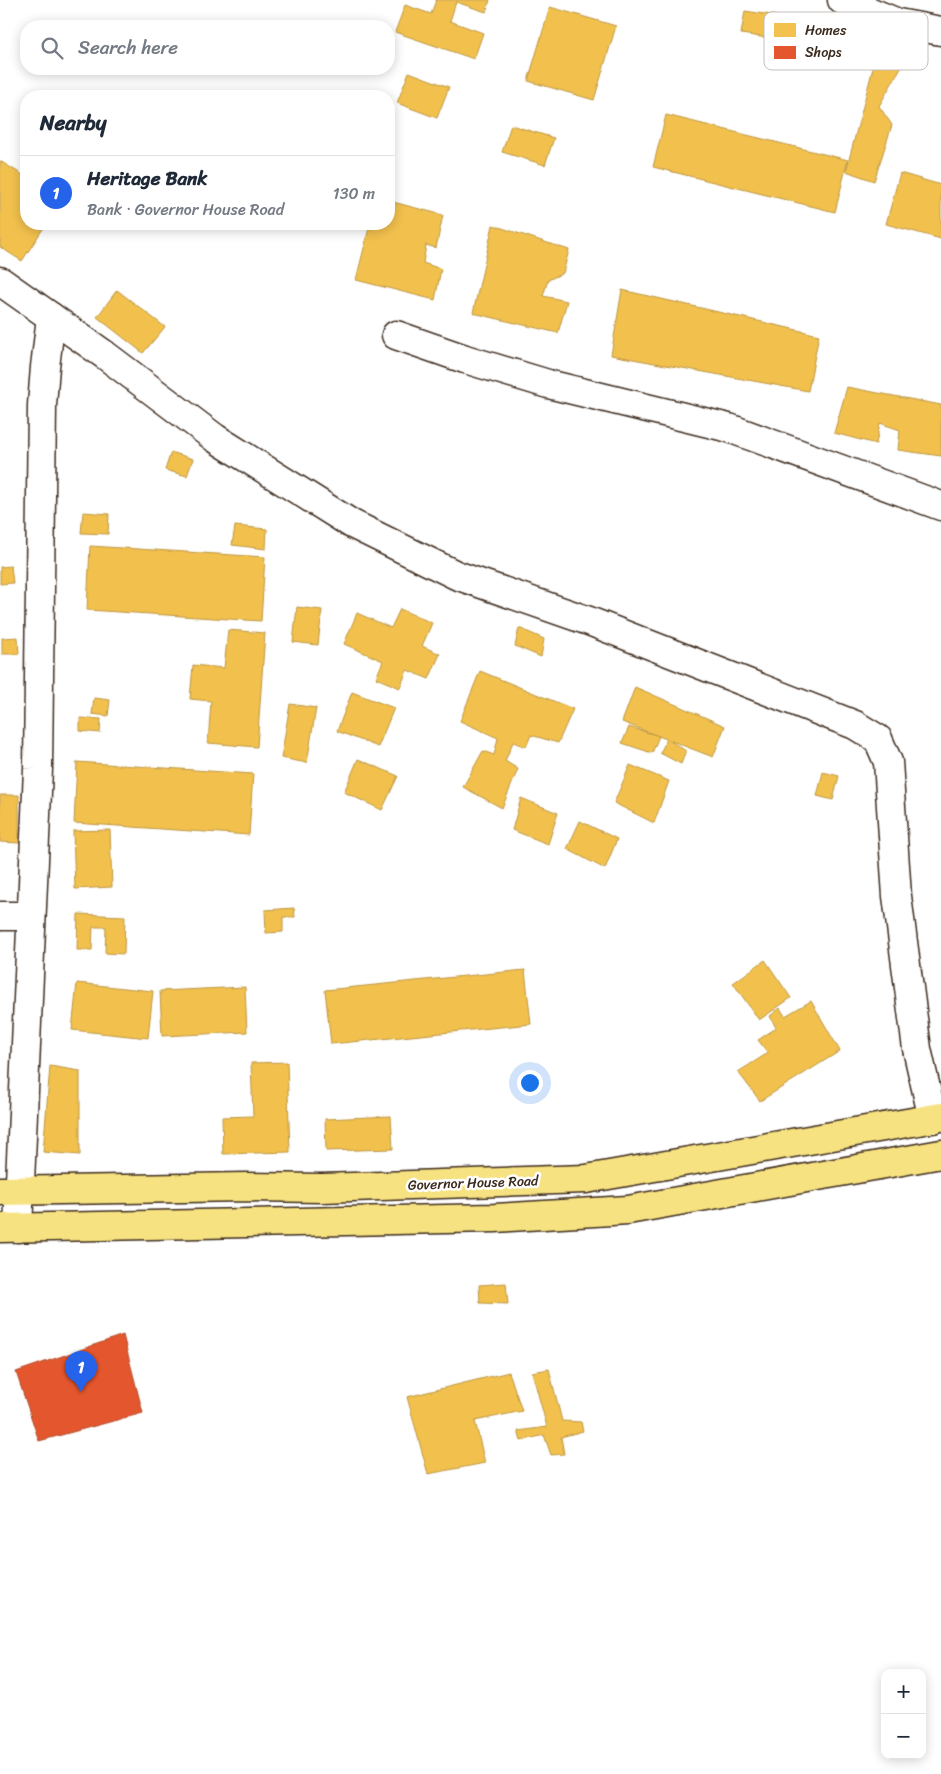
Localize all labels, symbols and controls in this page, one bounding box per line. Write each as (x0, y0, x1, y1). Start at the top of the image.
legend (764, 12, 928, 70)
text: Homes (805, 18, 847, 43)
search box (20, 20, 395, 75)
text: Search here (78, 31, 178, 64)
icon: search (38, 34, 66, 62)
text: Shops (805, 40, 842, 65)
text: Nearby (40, 104, 106, 142)
text: Heritage Bank (87, 162, 207, 195)
text: 1 (53, 179, 59, 208)
text: 130 m (333, 179, 375, 208)
text: Bank · Governor House Road (87, 195, 284, 224)
your location (517, 1070, 543, 1096)
street label: Governor House Road (407, 1168, 540, 1198)
pin: 1 (65, 1351, 97, 1392)
map controls (881, 1669, 926, 1759)
button: + (881, 1669, 926, 1714)
button: − (881, 1714, 926, 1759)

